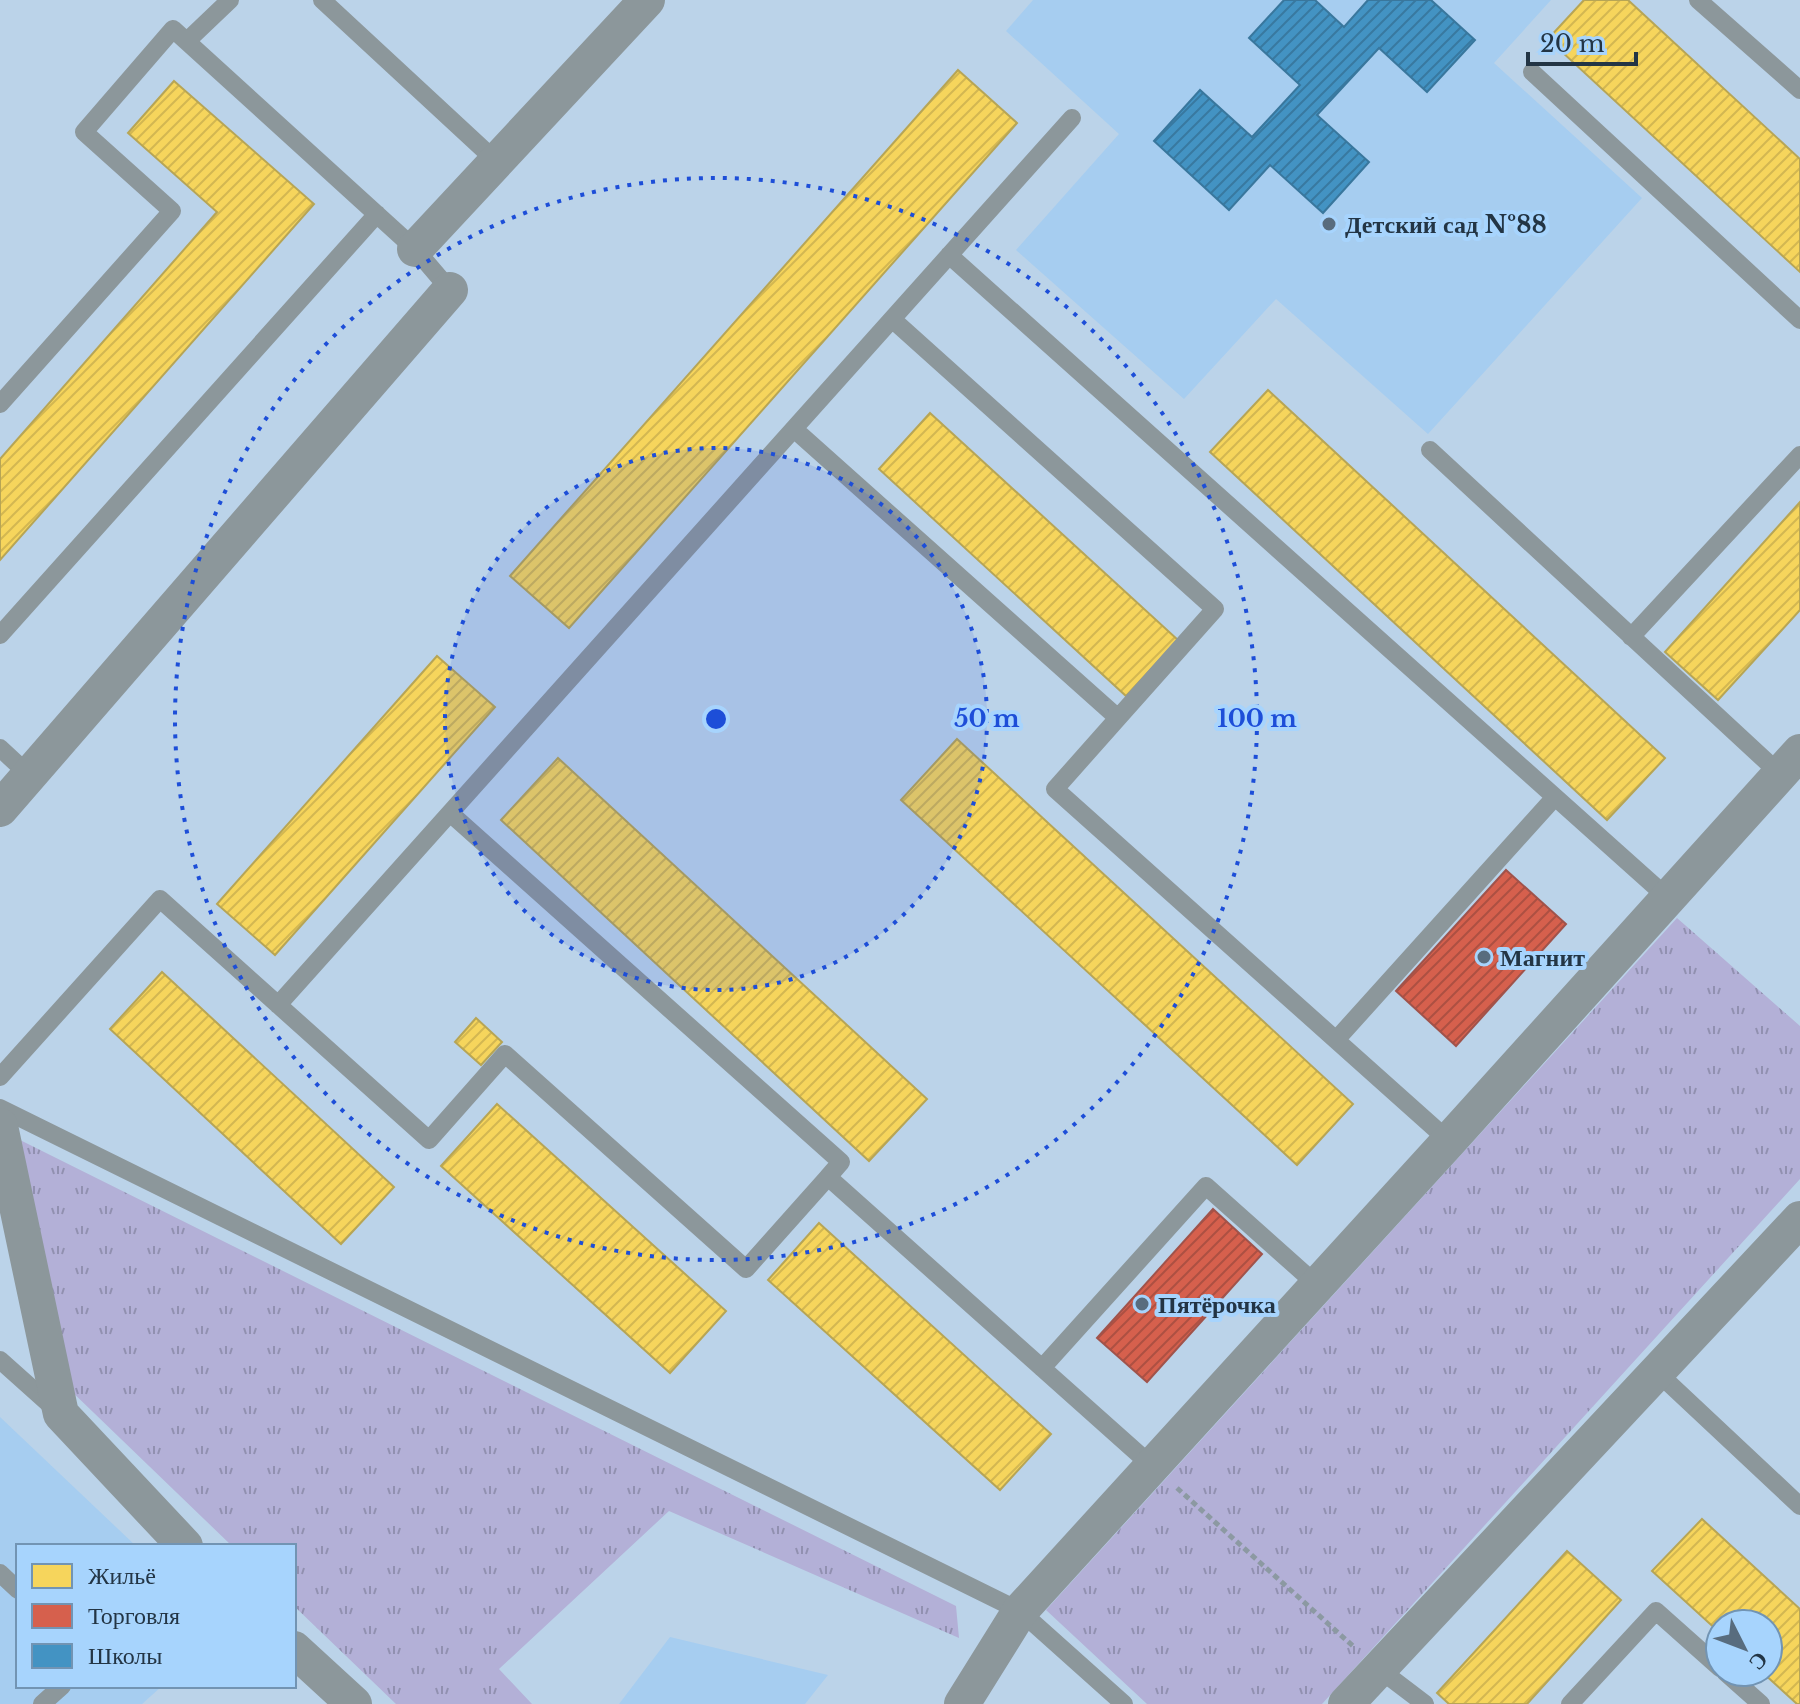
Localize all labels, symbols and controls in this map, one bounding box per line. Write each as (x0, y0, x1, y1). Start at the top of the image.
scale bar (1528, 16, 1636, 66)
text: 20 m (1540, 29, 1605, 58)
place label: Детский сад №88 (1345, 210, 1547, 239)
marker: Детский сад №88 (1320, 215, 1338, 233)
text: 50 m (954, 704, 1020, 733)
text: 100 m (1217, 704, 1297, 733)
centre of rings (702, 705, 730, 733)
place label: Магнит (1500, 943, 1585, 972)
marker: Магнит (1475, 948, 1493, 966)
place label: Пятёрочка (1158, 1290, 1276, 1319)
marker: Пятёрочка (1133, 1295, 1151, 1313)
legend (16, 1544, 296, 1688)
text: Жильё (88, 1561, 156, 1590)
text: Торговля (88, 1601, 180, 1630)
north arrow (1704, 1608, 1784, 1688)
text: Школы (88, 1641, 162, 1670)
text: С (1743, 1646, 1774, 1676)

